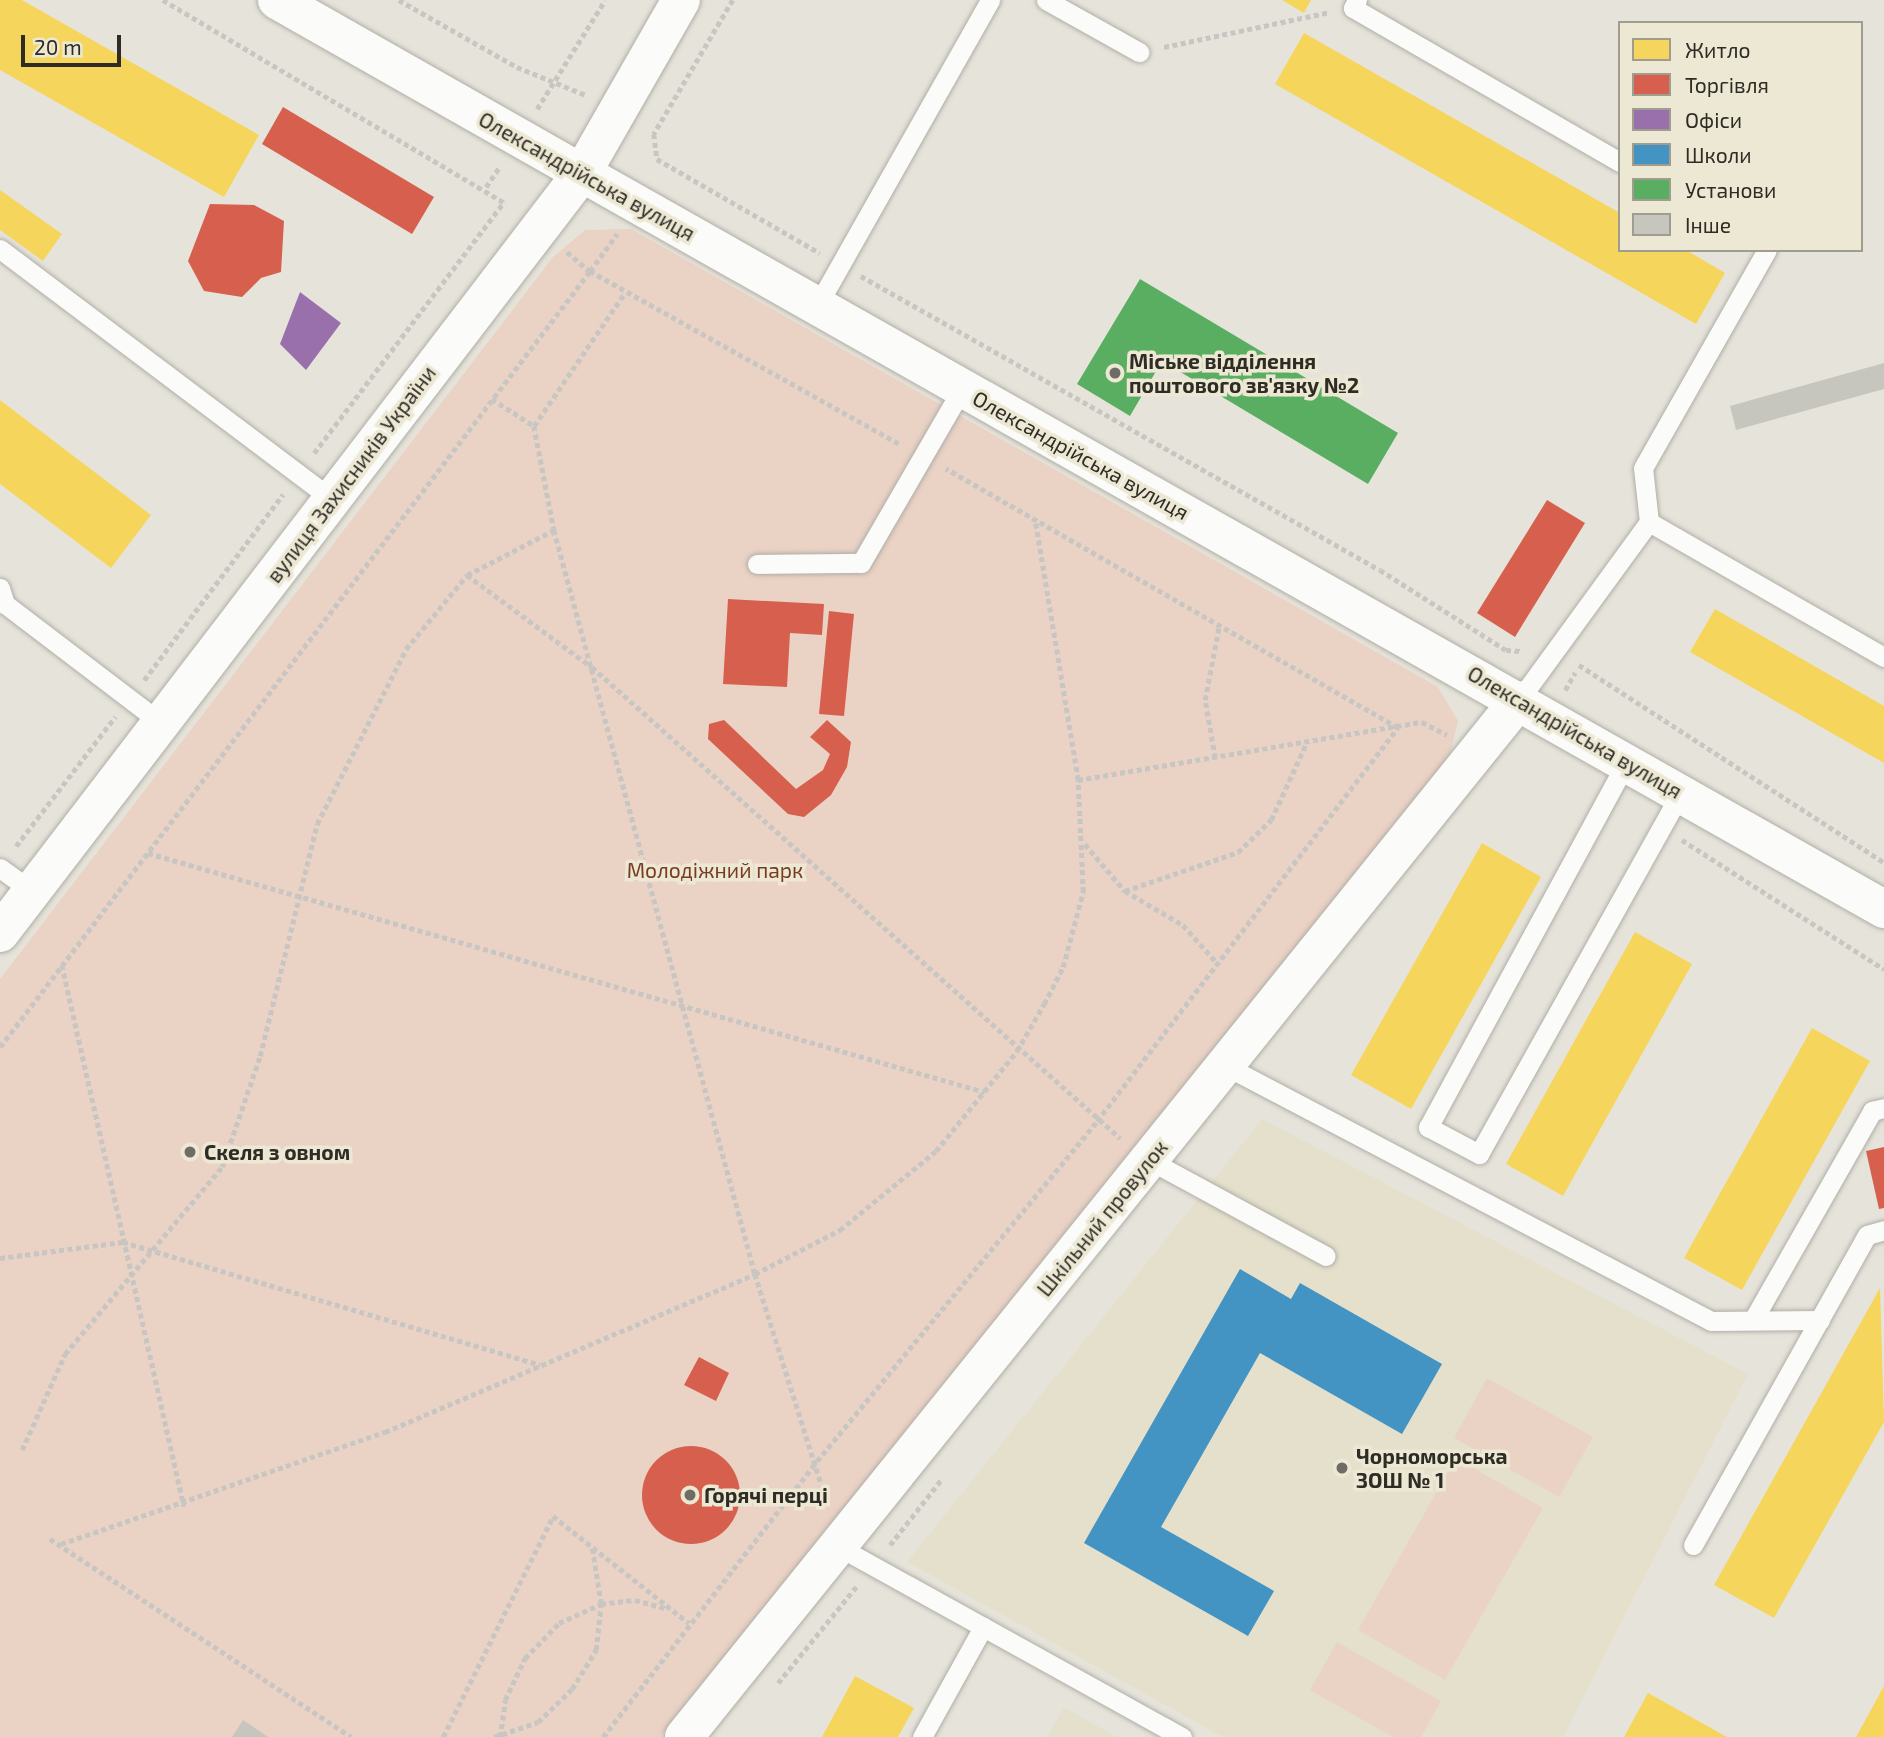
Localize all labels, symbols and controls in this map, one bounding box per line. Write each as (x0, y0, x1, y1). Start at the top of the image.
scale bar (24, 21, 124, 65)
legend (1618, 21, 1863, 252)
text: 20 m (34, 34, 82, 59)
text: Житло (1685, 37, 1750, 62)
text: Торгівля (1685, 72, 1769, 97)
street label: Олександрійська вулиця (475, 106, 699, 246)
text: Офіси (1685, 107, 1742, 132)
text: Школи (1685, 142, 1752, 167)
text: Установи (1685, 177, 1776, 202)
text: Інше (1685, 212, 1731, 237)
place label: Міське відділення поштового зв'язку №2 (1129, 348, 1359, 398)
street label: вулиця Захисників України (261, 361, 441, 587)
marker: Міське відділення поштового зв'язку №2 (1107, 365, 1123, 381)
street label: Олександрійська вулиця (969, 385, 1193, 525)
street label: Олександрійська вулиця (1463, 660, 1687, 804)
park label: Молодіжний парк (627, 857, 803, 883)
street label: Шкільний провулок (1031, 1135, 1173, 1301)
place label: Скеля з овном (204, 1139, 350, 1165)
marker: Скеля з овном (182, 1144, 198, 1160)
place label: Чорноморська ЗОШ № 1 (1356, 1443, 1508, 1493)
marker: Чорноморська ЗОШ № 1 (1334, 1460, 1350, 1476)
place label: Горячі перці (704, 1482, 828, 1508)
marker: Горячі перці (682, 1487, 698, 1503)

